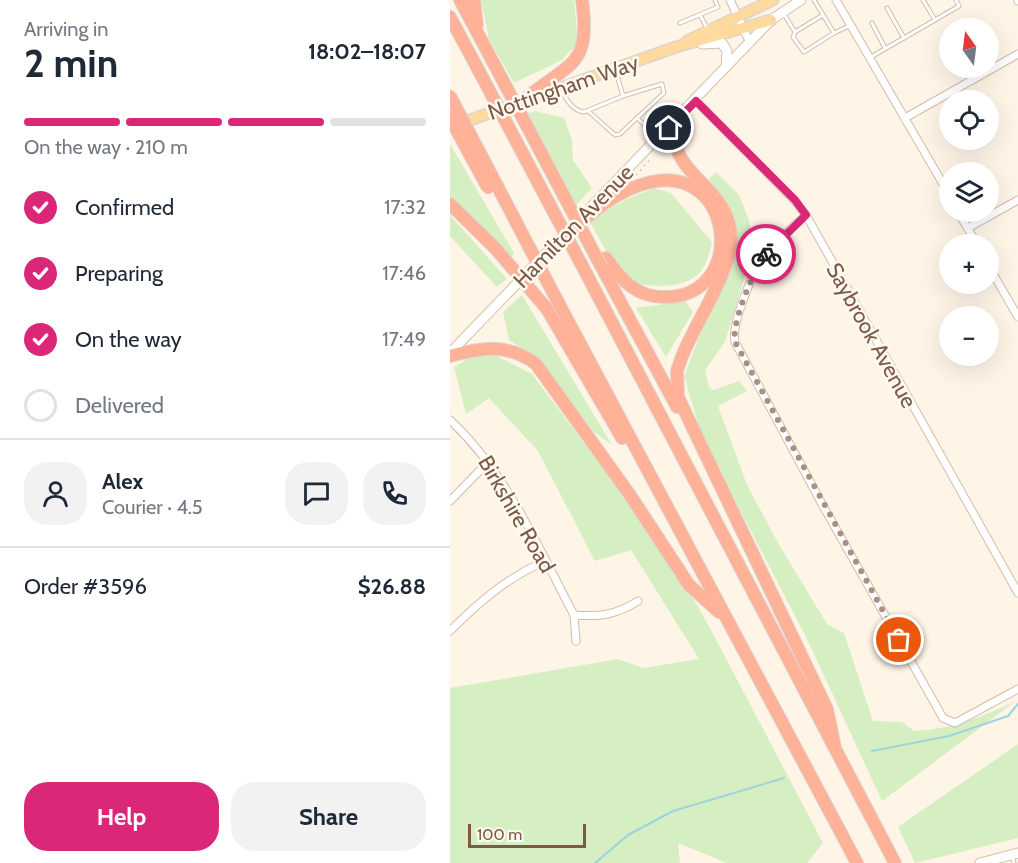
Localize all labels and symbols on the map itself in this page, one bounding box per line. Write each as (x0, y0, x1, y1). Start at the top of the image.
north arrow (939, 18, 999, 78)
street label: Nottingham Way (484, 49, 642, 126)
pin (643, 102, 694, 153)
street label: Hamilton Avenue (508, 159, 639, 294)
courier (736, 224, 796, 284)
street label: Saybrook Avenue (821, 258, 923, 413)
street label: Birkshire Road (472, 451, 561, 578)
pin (873, 614, 924, 665)
scale bar (468, 821, 586, 848)

